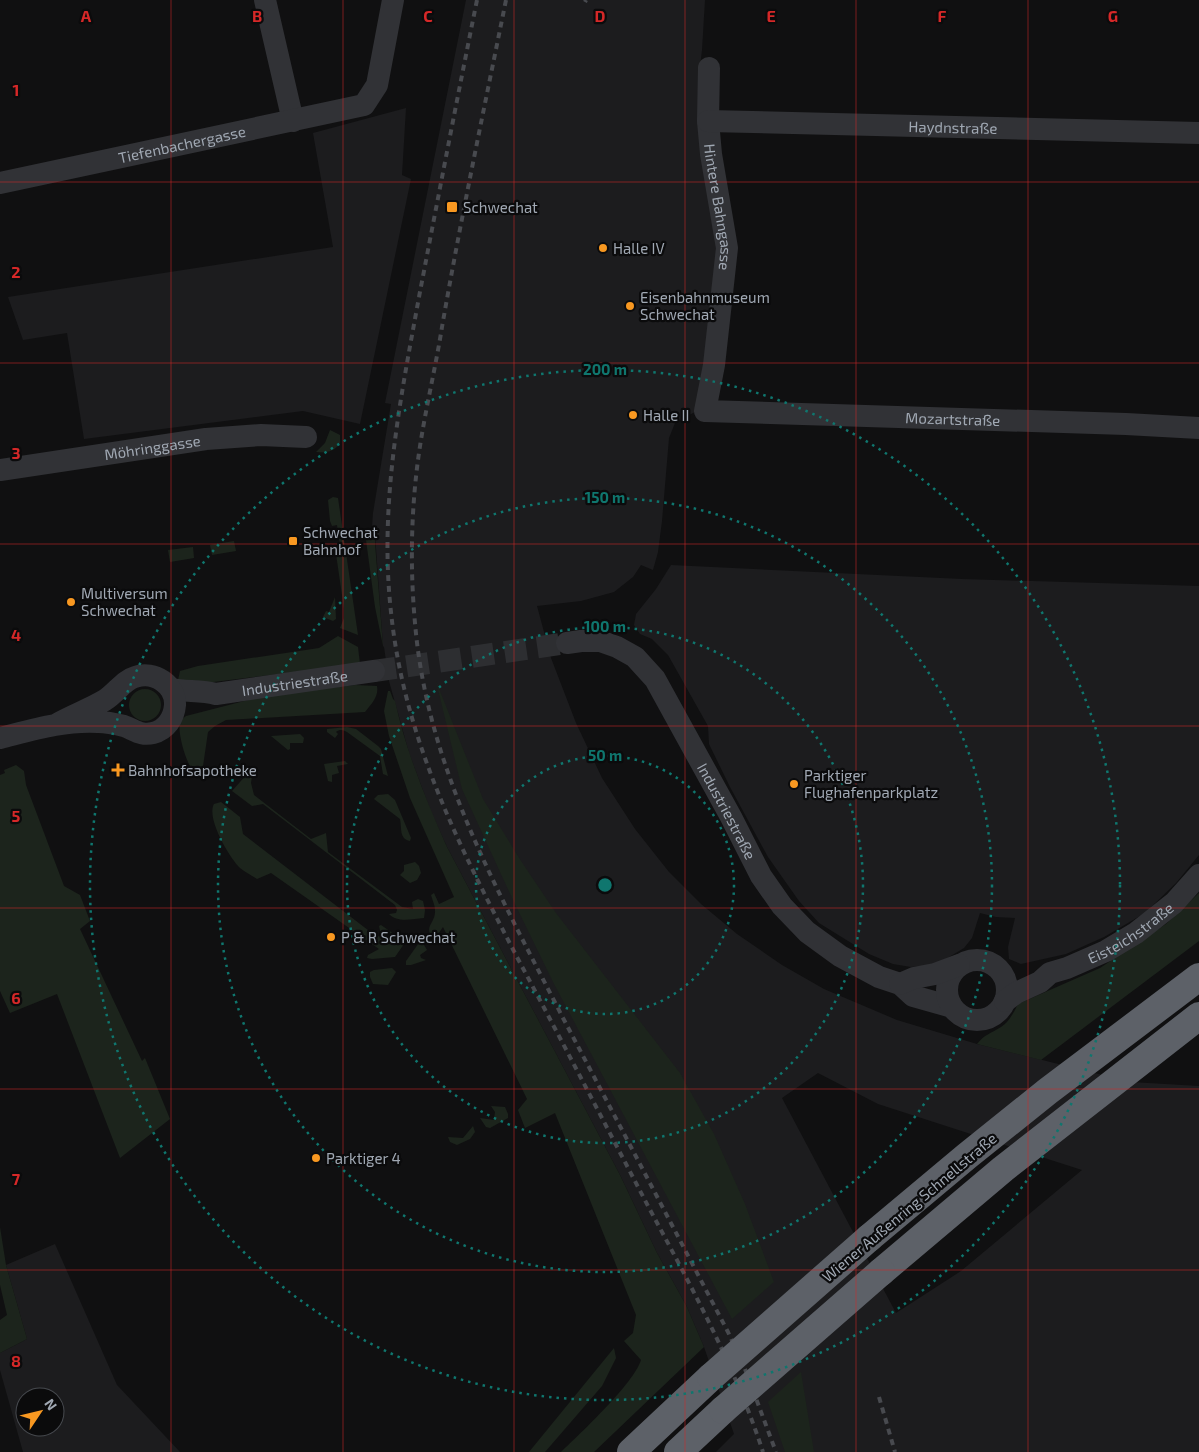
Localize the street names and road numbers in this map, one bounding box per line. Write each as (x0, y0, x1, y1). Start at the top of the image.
street label: Haydnstraße (908, 117, 998, 137)
street label: Tiefenbachergasse (117, 122, 247, 166)
street label: Hintere Bahngasse (701, 143, 736, 272)
street label: Mozartstraße (905, 408, 1001, 429)
street label: Möhringgasse (103, 431, 202, 463)
street label: Industriestraße (241, 666, 349, 699)
street label: Industriestraße (694, 760, 760, 862)
street label: Eisteichstraße (1085, 898, 1177, 967)
street label: Wiener Außenring Schnellstraße (818, 1129, 1000, 1285)

